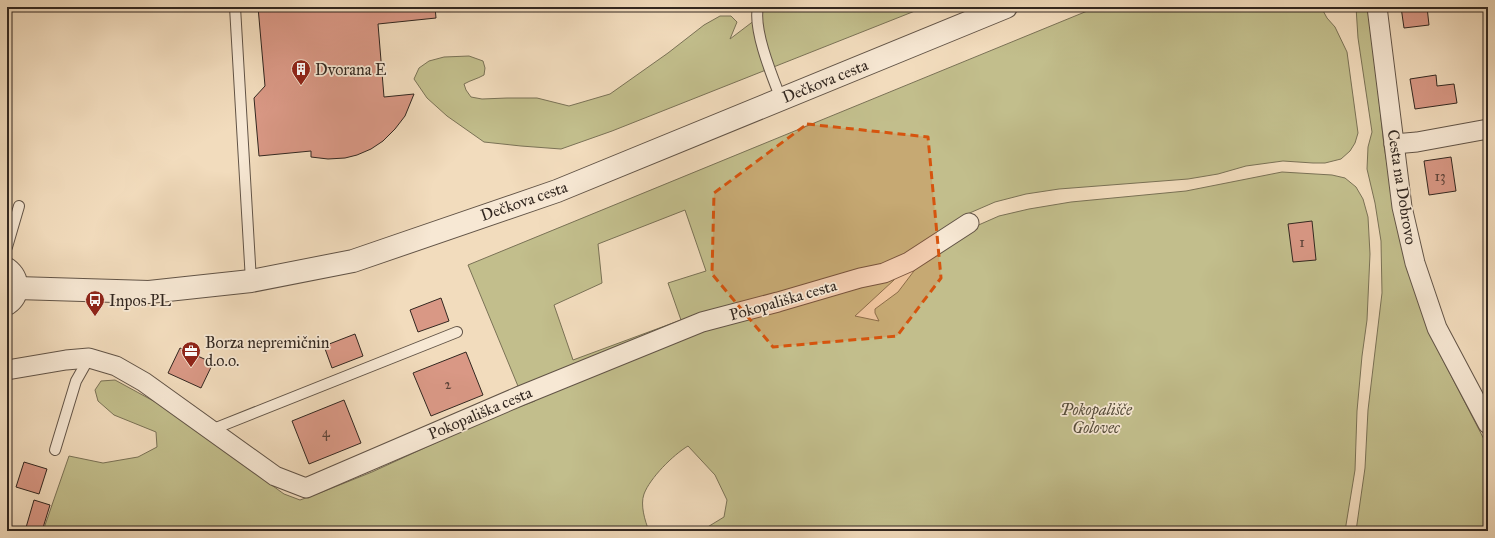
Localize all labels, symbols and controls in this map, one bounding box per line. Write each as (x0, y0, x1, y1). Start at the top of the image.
street label: Dečkova cesta (779, 55, 871, 107)
building icon: Dvorana E (290, 58, 312, 86)
place label: Dvorana E (315, 60, 386, 79)
street label: Cesta na Dobrovo (1384, 128, 1420, 246)
house number: 13 (1434, 168, 1446, 185)
street label: Dečkova cesta (478, 177, 570, 225)
house number: 1 (1299, 234, 1305, 251)
street label: Pokopališka cesta (727, 276, 839, 324)
bus stop icon: Inpos PL (84, 289, 106, 317)
place label: Inpos PL (109, 291, 171, 310)
place label: Borza nepremičnin d.o.o. (205, 333, 330, 370)
office icon: Borza nepremičnin d.o.o. (180, 340, 202, 368)
house number: 2 (445, 376, 452, 393)
street label: Pokopališka cesta (425, 382, 535, 443)
park label: Pokopališče Golovec (1060, 400, 1133, 437)
house number: 4 (322, 424, 331, 441)

